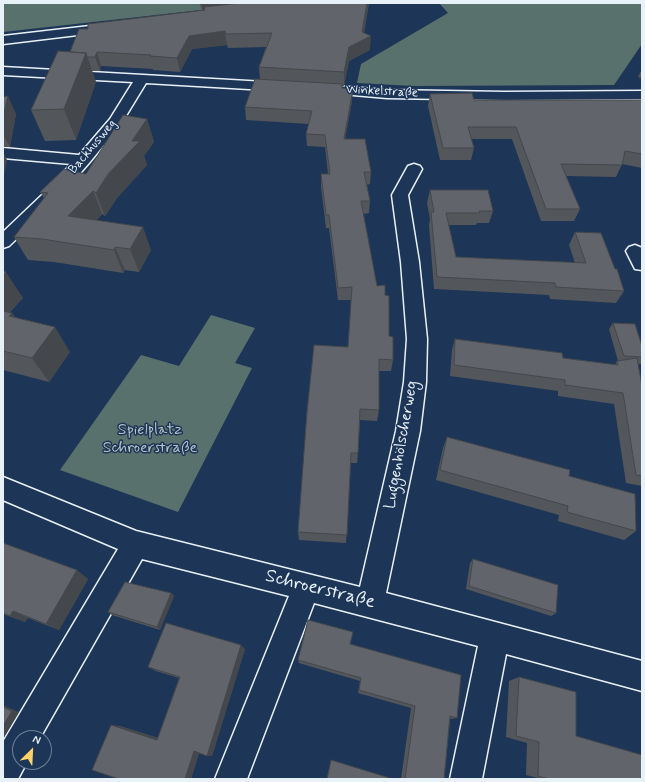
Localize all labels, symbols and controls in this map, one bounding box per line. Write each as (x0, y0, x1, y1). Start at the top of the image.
street label: Winkelstraße (346, 82, 418, 102)
street label: Backhusweg (66, 117, 120, 177)
street label: Luggenhölscherweg (381, 379, 423, 511)
park label: Spielplatz Schroerstraße (103, 421, 197, 459)
street label: Schroerstraße (263, 565, 377, 615)
north arrow (12, 730, 52, 770)
text: N (30, 732, 43, 748)

